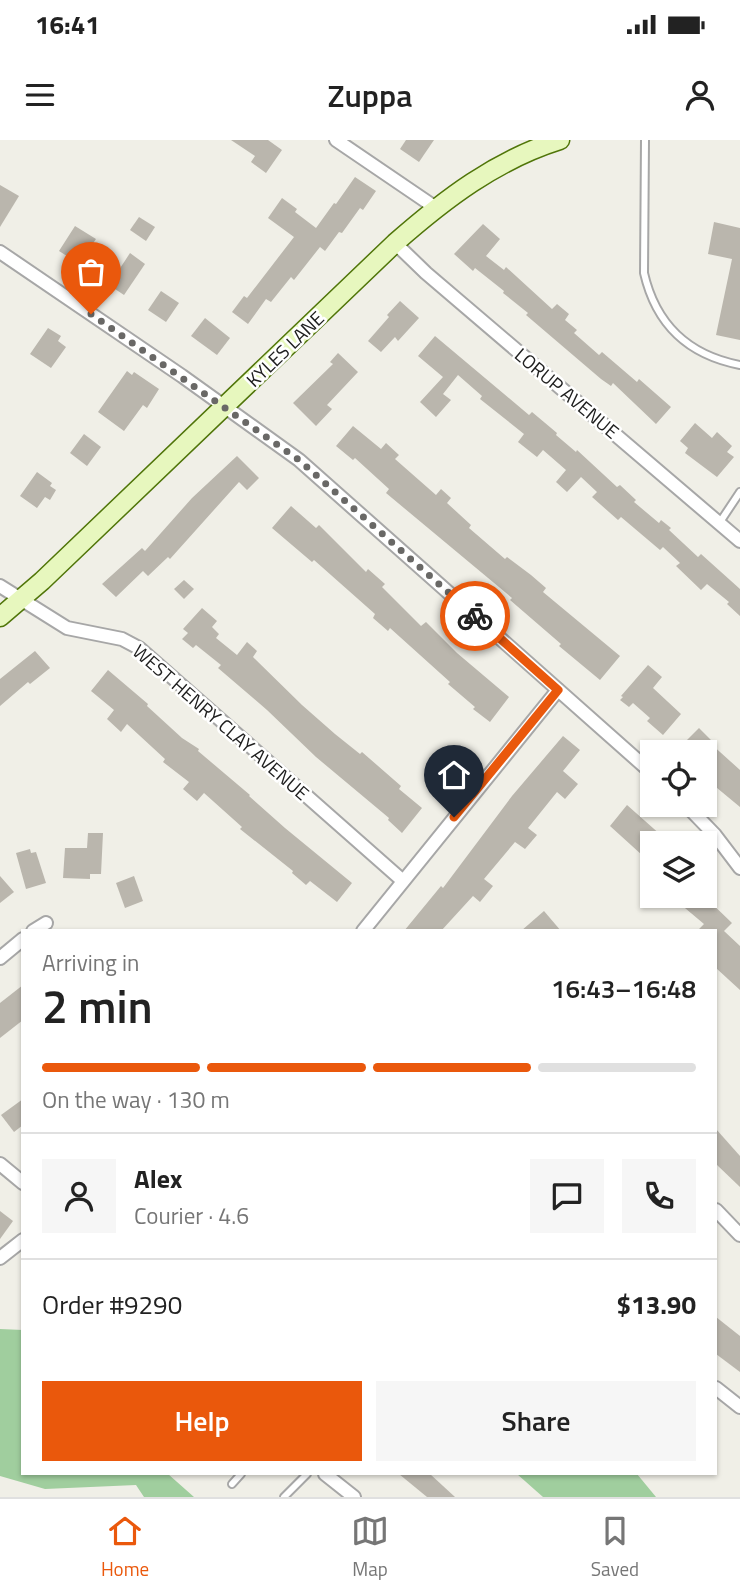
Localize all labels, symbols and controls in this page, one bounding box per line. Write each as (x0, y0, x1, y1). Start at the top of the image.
text: 16:41 (35, 5, 100, 44)
text: Zuppa (328, 71, 412, 119)
icon: menu (21, 76, 59, 114)
icon: person (681, 76, 719, 114)
pin (61, 242, 121, 314)
icon: bag (72, 253, 110, 291)
street label: KYLES LANE (239, 304, 330, 393)
street label: LORUP AVENUE (509, 340, 626, 445)
courier (440, 581, 510, 651)
icon: bike (456, 597, 494, 635)
street label: WEST HENRY CLAY AVENUE (127, 637, 316, 807)
map controls (640, 740, 717, 908)
button: locate (640, 740, 717, 817)
pin (424, 745, 484, 817)
icon: home (435, 756, 473, 794)
button: layers (640, 831, 717, 908)
text: Arriving in (42, 945, 139, 980)
text: 16:43–16:48 (551, 969, 696, 1008)
text: 2 min (42, 971, 153, 1041)
text: On the way · 130 m (42, 1082, 230, 1117)
button: person (42, 1159, 116, 1233)
text: Alex (134, 1159, 182, 1198)
button: chat (530, 1159, 604, 1233)
button: phone (622, 1159, 696, 1233)
text: Courier · 4.6 (134, 1198, 249, 1233)
text: Order #9290 (42, 1285, 182, 1324)
text: $13.90 (617, 1285, 696, 1324)
button: Help (42, 1381, 362, 1461)
button: Share (376, 1381, 696, 1461)
tab: Home (101, 1512, 149, 1583)
tab: Map (351, 1512, 389, 1583)
tab: Saved (591, 1512, 639, 1583)

